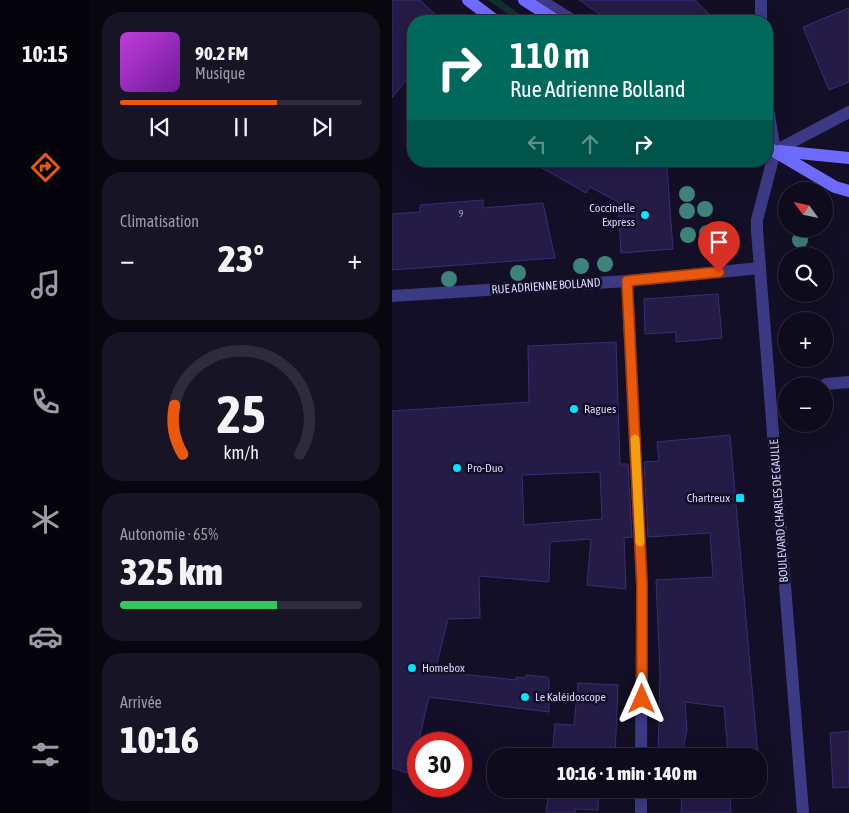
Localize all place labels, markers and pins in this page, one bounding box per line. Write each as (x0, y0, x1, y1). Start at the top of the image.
place label: Coccinelle Express (589, 201, 635, 229)
marker: Coccinelle Express (639, 209, 651, 221)
pin (698, 221, 740, 272)
place label: Ragues (584, 402, 616, 416)
marker: Ragues (568, 403, 580, 415)
place label: Pro-Duo (467, 461, 504, 475)
marker: Pro-Duo (451, 462, 463, 474)
place label: Chartreux (687, 491, 730, 505)
marker: Chartreux (734, 492, 746, 504)
place label: Homebox (422, 661, 465, 675)
marker: Homebox (406, 662, 418, 674)
place label: Le Kaléidoscope (535, 690, 606, 704)
marker: Le Kaléidoscope (519, 691, 531, 703)

